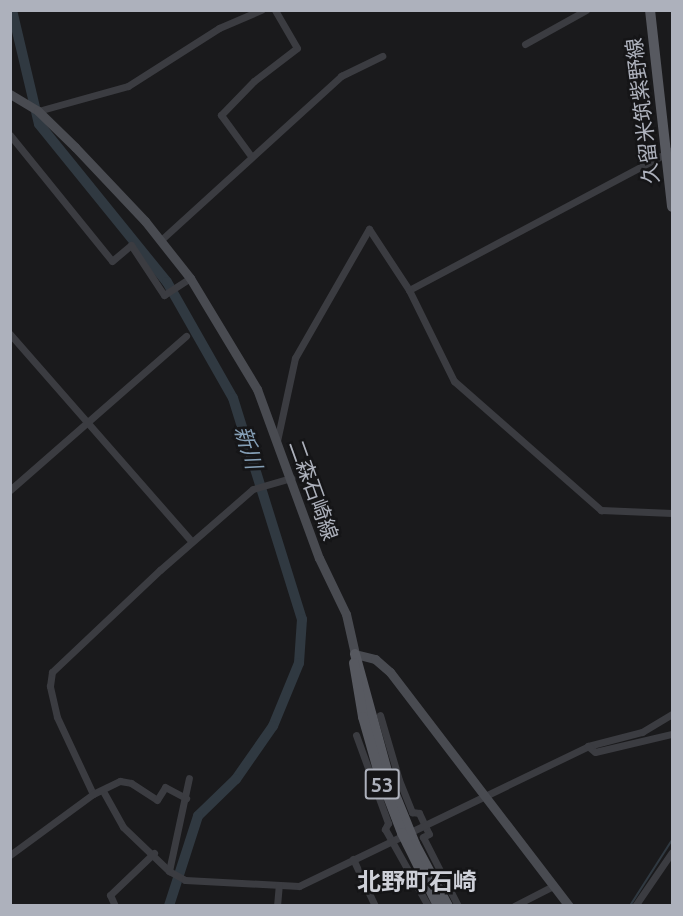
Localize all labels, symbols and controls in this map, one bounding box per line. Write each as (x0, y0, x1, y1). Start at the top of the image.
street label: 久留米筑紫野線 (621, 37, 663, 185)
water label: 新川 (230, 422, 268, 472)
street label: 二森石崎線 (284, 436, 344, 544)
road number: 53 (364, 767, 400, 801)
district label: 北野町石崎 (357, 868, 477, 896)

